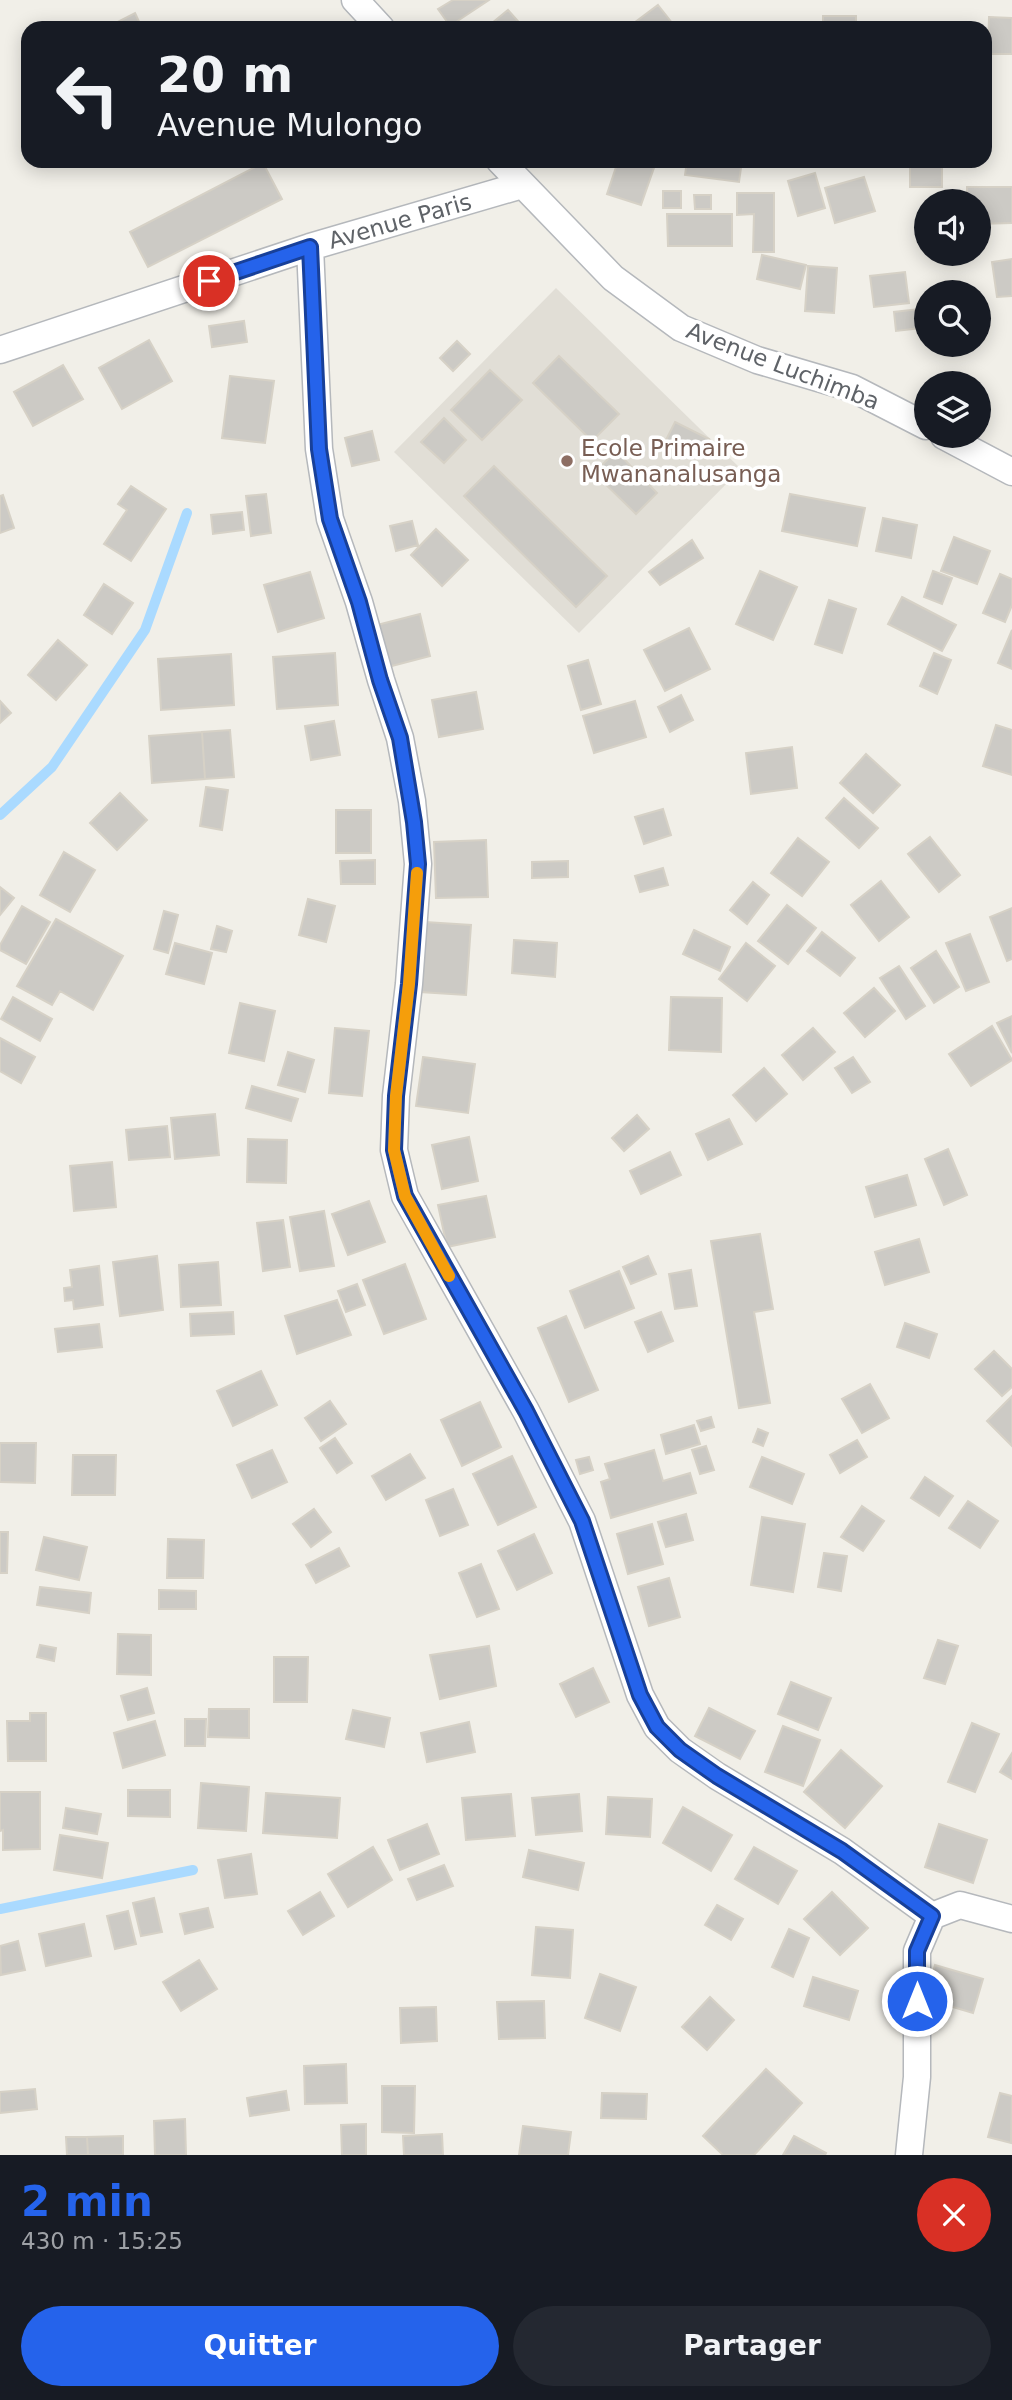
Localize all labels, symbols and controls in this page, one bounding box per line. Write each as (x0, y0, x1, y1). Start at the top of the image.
text: 20 m (157, 47, 293, 104)
icon: left (42, 49, 133, 140)
text: Avenue Mulongo (157, 106, 423, 144)
street label: Avenue Paris (326, 188, 474, 254)
map controls (914, 189, 991, 448)
button: sound (914, 189, 991, 266)
pin (179, 251, 239, 311)
icon: arrive (190, 262, 228, 300)
button: search (914, 280, 991, 357)
street label: Avenue Luchimba (683, 317, 883, 415)
button: layers (914, 371, 991, 448)
place label: Ecole Primaire Mwananalusanga (581, 435, 781, 487)
marker: Ecole Primaire Mwananalusanga (559, 453, 575, 469)
position arrow (880, 1964, 954, 2038)
text: 2 min (21, 2177, 153, 2226)
button: close (917, 2178, 991, 2252)
text: 430 m · 15:25 (21, 2228, 183, 2254)
button: Quitter (21, 2306, 499, 2386)
button: Partager (513, 2306, 991, 2386)

